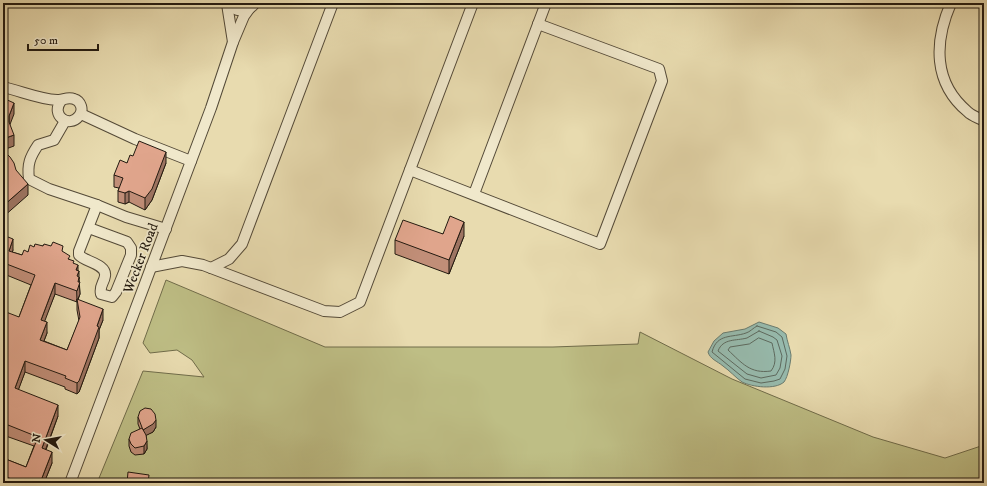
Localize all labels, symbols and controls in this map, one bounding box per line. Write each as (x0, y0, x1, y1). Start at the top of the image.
scale bar (28, 26, 98, 52)
text: 50 m (34, 33, 58, 48)
street label: Wecker Road (119, 221, 163, 297)
north arrow (26, 420, 66, 460)
text: N (29, 433, 45, 444)

